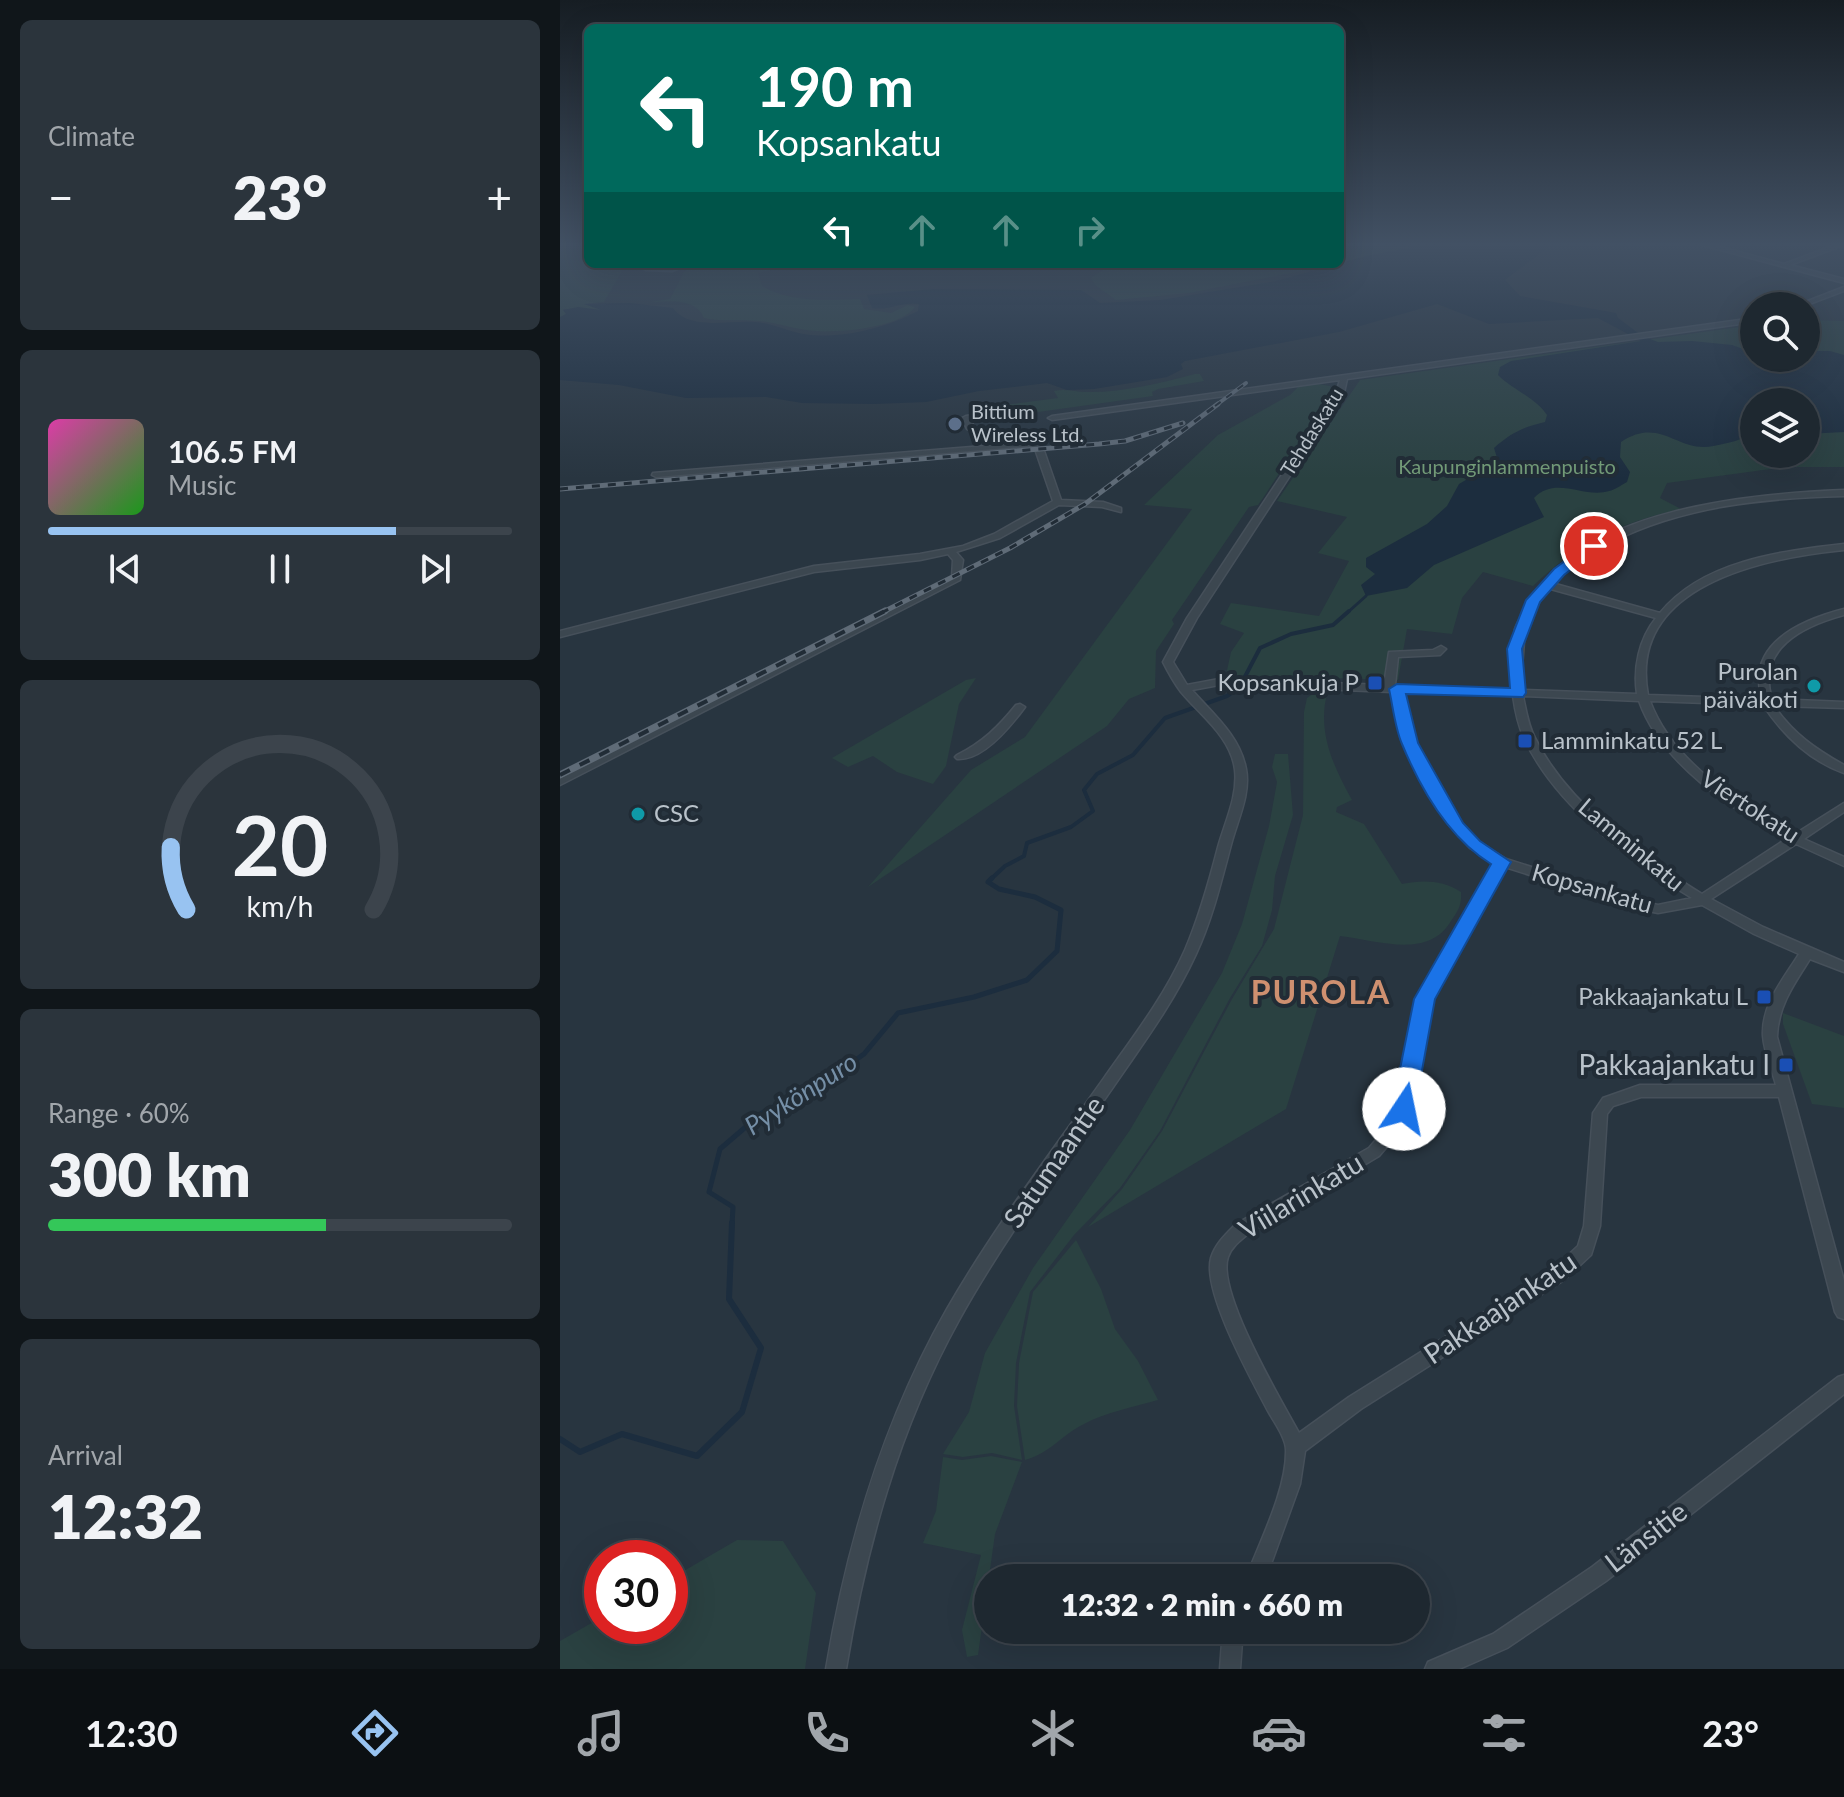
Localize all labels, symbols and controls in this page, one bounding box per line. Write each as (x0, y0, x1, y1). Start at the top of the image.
text: 190 m (756, 52, 914, 119)
icon: left (624, 56, 728, 160)
text: Climate (48, 120, 135, 152)
text: Kopsankatu (756, 120, 942, 164)
text: 23° (233, 161, 327, 233)
text: − (48, 171, 74, 223)
text: + (486, 171, 512, 223)
icon: left (816, 208, 860, 252)
icon: ahead (900, 208, 944, 252)
icon: ahead (984, 208, 1028, 252)
icon: right (1068, 208, 1112, 252)
map controls (1740, 292, 1820, 468)
button: search (1740, 292, 1820, 372)
street label: Tehdaskatu (1275, 383, 1348, 480)
button: layers (1740, 388, 1820, 468)
place label: Bittium Wireless Ltd. (971, 399, 1084, 446)
marker: Bittium Wireless Ltd. (946, 415, 964, 433)
text: 106.5 FM (168, 433, 297, 469)
park label: Kaupunginlammenpuisto (1398, 454, 1616, 478)
text: Music (168, 469, 236, 501)
pin (1560, 512, 1628, 580)
icon: arrive (1572, 524, 1616, 568)
icon: previous (103, 547, 147, 591)
icon: pause (258, 547, 302, 591)
icon: next (413, 547, 457, 591)
place label: Purolan päiväkoti (1703, 656, 1798, 713)
place label: Kopsankuja P (1217, 667, 1359, 696)
marker: Kopsankuja P (1366, 674, 1384, 692)
marker: Purolan päiväkoti (1805, 677, 1823, 695)
place label: Lamminkatu 52 L (1541, 725, 1722, 754)
marker: Lamminkatu 52 L (1516, 732, 1534, 750)
street label: Viertokatu (1696, 763, 1805, 848)
street label: Lamminkatu (1573, 791, 1691, 896)
text: 20 (232, 794, 328, 894)
place label: CSC (654, 798, 699, 827)
marker: CSC (629, 805, 647, 823)
street label: Kopsankatu (1529, 857, 1656, 919)
text: km/h (247, 890, 313, 924)
district label: PUROLA (1251, 972, 1391, 1011)
place label: Pakkaajankatu L (1578, 981, 1748, 1010)
marker: Pakkaajankatu L (1755, 988, 1773, 1006)
water label: Pyykönpuro (738, 1045, 863, 1141)
place label: Pakkaajankatu I (1579, 1047, 1770, 1081)
marker: Pakkaajankatu I (1777, 1056, 1795, 1074)
position arrow (1362, 1067, 1446, 1151)
street label: Satumaantie (995, 1089, 1111, 1234)
text: Range · 60% (48, 1097, 190, 1129)
text: 300 km (48, 1138, 251, 1210)
street label: Viilarinkatu (1232, 1145, 1369, 1246)
street label: Pakkaajankatu (1417, 1244, 1582, 1371)
text: Arrival (48, 1439, 123, 1471)
text: 12:32 (48, 1480, 203, 1552)
street label: Länsitie (1598, 1494, 1693, 1579)
speed limit sign: 30 (584, 1540, 688, 1644)
text: 12:32 · 2 min · 660 m (1061, 1586, 1343, 1622)
icon: directions (347, 1705, 403, 1761)
icon: music (573, 1705, 629, 1761)
icon: phone (799, 1705, 855, 1761)
icon: climate (1025, 1705, 1081, 1761)
icon: car (1251, 1705, 1307, 1761)
icon: filters (1476, 1705, 1532, 1761)
text: 12:30 (85, 1711, 178, 1755)
text: 23° (1702, 1711, 1759, 1755)

